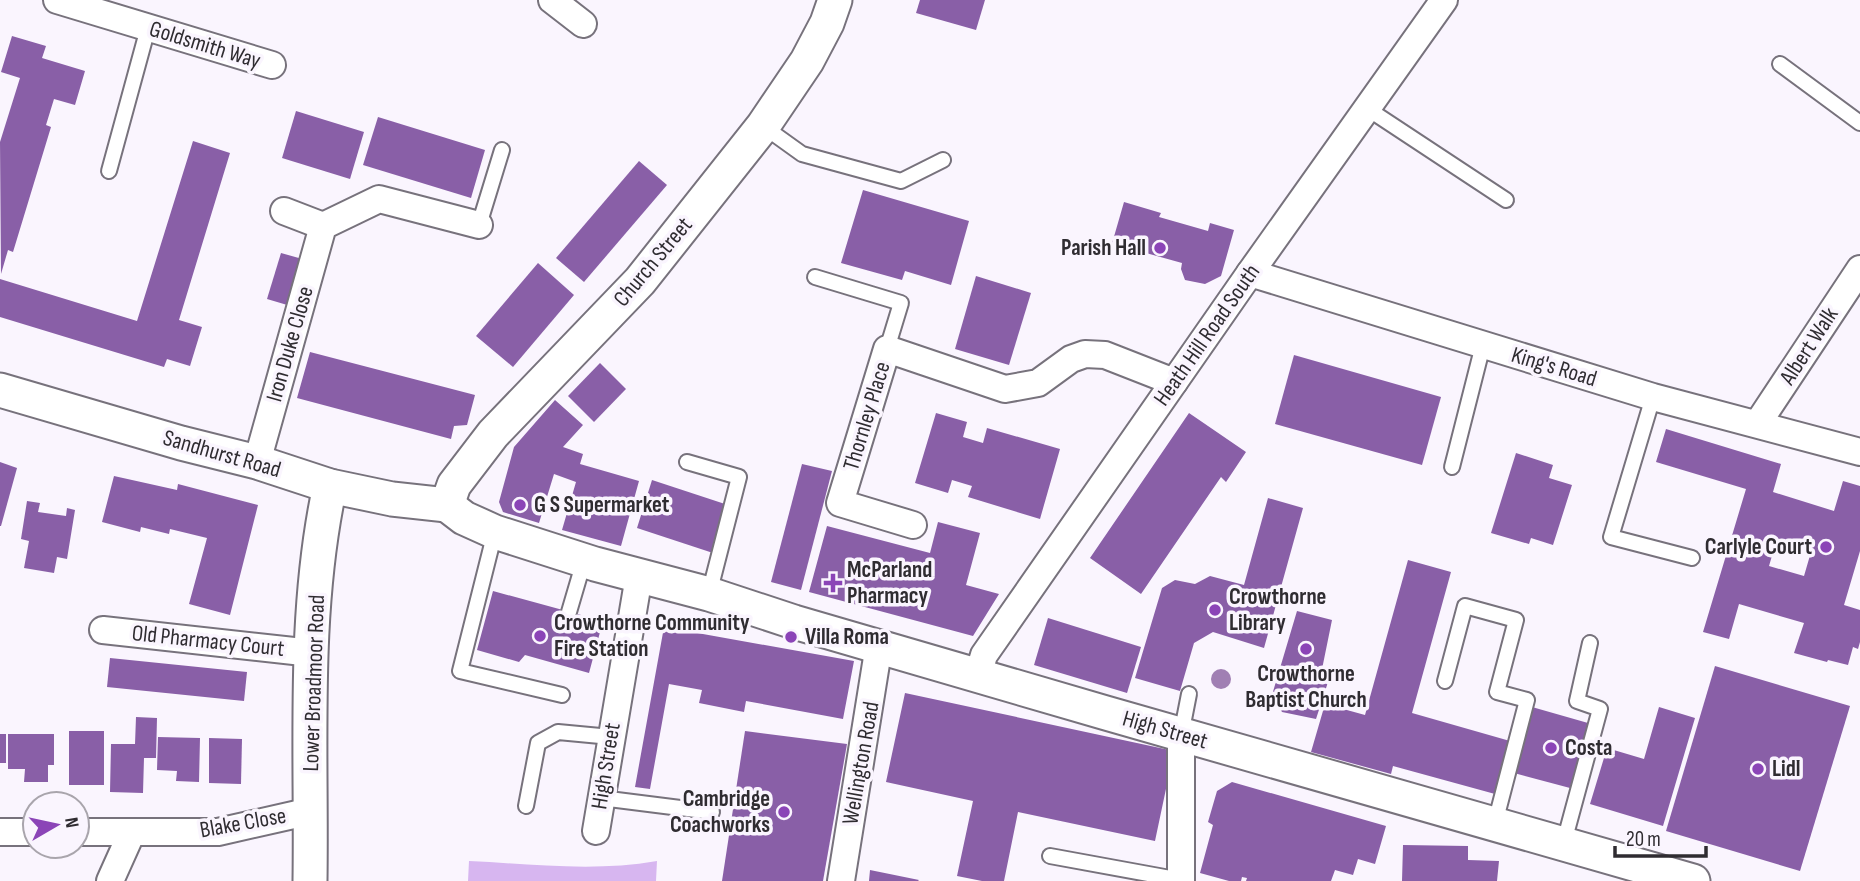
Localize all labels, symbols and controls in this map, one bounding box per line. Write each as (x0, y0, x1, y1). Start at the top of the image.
street label: Goldsmith Way (146, 15, 264, 75)
street label: Church Street (608, 212, 698, 312)
place label: Parish Hall (1061, 234, 1146, 262)
marker: Parish Hall (1152, 240, 1168, 256)
street label: Heath Hill Road South (1148, 259, 1266, 411)
street label: Iron Duke Close (260, 283, 320, 405)
street label: Albert Walk (1773, 302, 1845, 391)
street label: King's Road (1508, 341, 1600, 393)
street label: Thornley Place (837, 358, 897, 474)
street label: Sandhurst Road (160, 424, 284, 484)
place label: G S Supermarket (534, 491, 670, 519)
marker: G S Supermarket (512, 497, 528, 513)
place label: Carlyle Court (1705, 533, 1812, 561)
marker: Carlyle Court (1818, 539, 1834, 555)
place label: McParland Pharmacy (847, 556, 932, 610)
marker: McParland Pharmacy (825, 575, 841, 591)
place label: Crowthorne Library (1229, 583, 1326, 637)
street label: Lower Broadmoor Road (297, 594, 331, 772)
marker: Crowthorne Library (1207, 602, 1223, 618)
place label: Crowthorne Community Fire Station (554, 609, 750, 663)
street label: Old Pharmacy Court (130, 619, 286, 663)
place label: Villa Roma (805, 623, 889, 651)
marker: Crowthorne Community Fire Station (532, 628, 548, 644)
marker: Villa Roma (783, 629, 799, 645)
marker: Crowthorne Baptist Church (1298, 641, 1314, 657)
place label: Crowthorne Baptist Church (1245, 660, 1367, 714)
street label: Wellington Road (836, 699, 886, 827)
street label: High Street (1119, 705, 1211, 755)
street label: High Street (585, 721, 627, 811)
place label: Costa (1565, 734, 1612, 762)
marker: Costa (1543, 740, 1559, 756)
place label: Lidl (1772, 755, 1800, 783)
marker: Lidl (1750, 761, 1766, 777)
place label: Cambridge Coachworks (670, 785, 770, 839)
north arrow (21, 790, 91, 860)
street label: Blake Close (198, 802, 288, 844)
marker: Cambridge Coachworks (776, 804, 792, 820)
scale bar (1615, 814, 1706, 858)
text: N (59, 816, 83, 829)
text: 20 m (1626, 827, 1661, 852)

